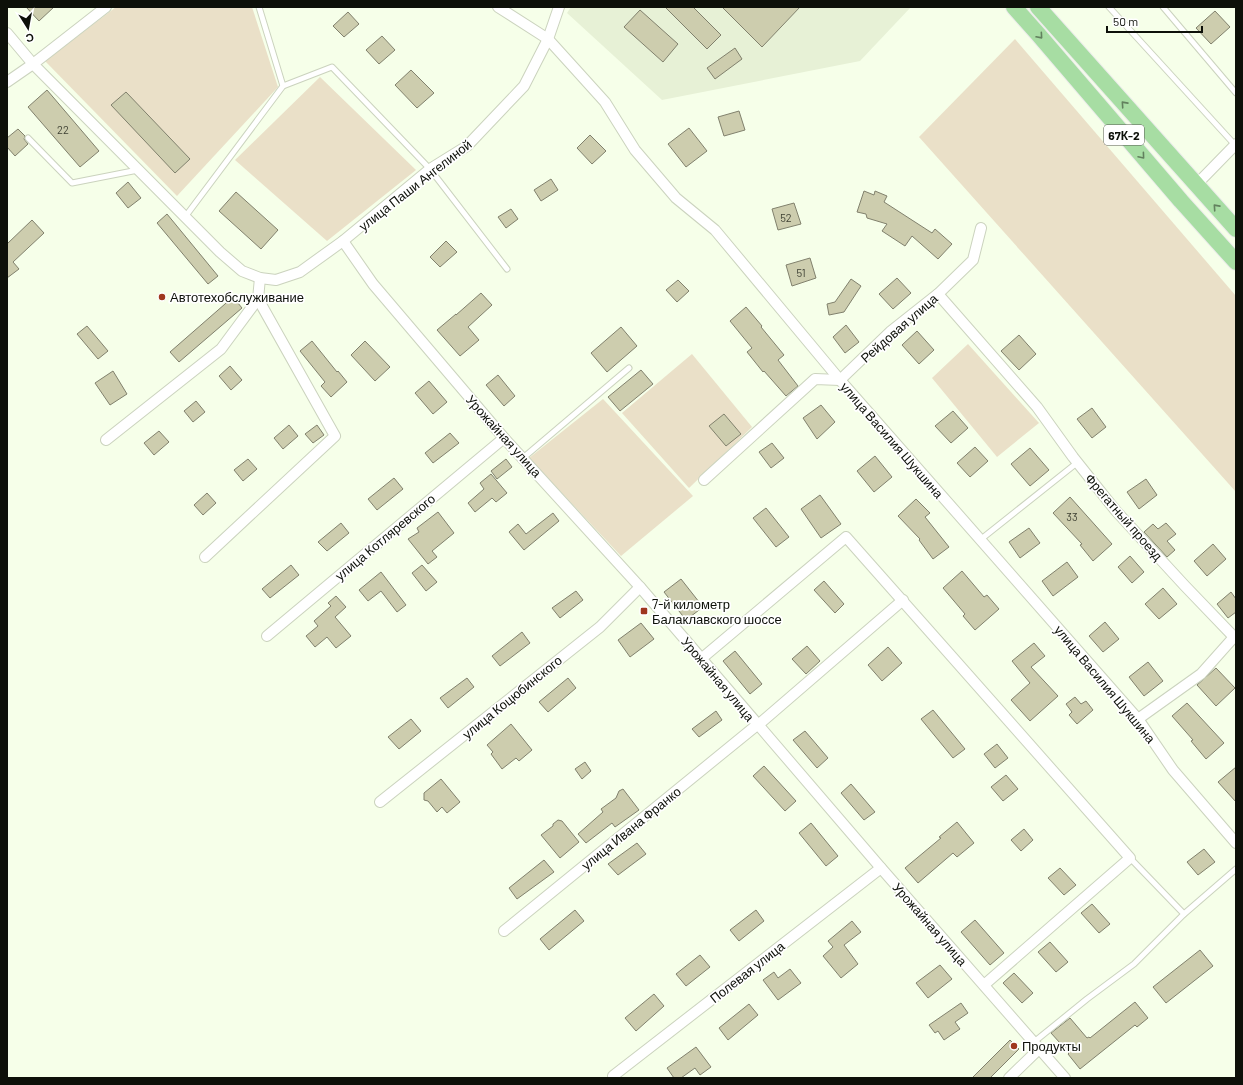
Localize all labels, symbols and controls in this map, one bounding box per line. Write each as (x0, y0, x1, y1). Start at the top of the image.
north arrow (8, 8, 48, 48)
scale bar (1107, 8, 1202, 34)
text: 50 m (1113, 14, 1138, 28)
text: С (25, 31, 35, 45)
one-way arrow (1035, 31, 1043, 39)
one-way arrow (1121, 101, 1128, 108)
house number: 22 (57, 123, 69, 136)
road number: 67К-2 (1104, 125, 1144, 145)
street label: улица Паши Ангелиной (355, 136, 475, 234)
one-way arrow (1138, 151, 1145, 159)
one-way arrow (1213, 204, 1221, 212)
house number: 52 (780, 211, 792, 224)
house number: 51 (796, 266, 806, 279)
place label: Автотехобслуживание (170, 289, 304, 305)
street label: Рейдовая улица (857, 290, 941, 366)
marker: Автотехобслуживание (157, 292, 167, 302)
street label: улица Василия Шукшина (837, 379, 947, 502)
street label: Урожайная улица (463, 392, 546, 481)
street label: Фрегатный проезд (1082, 470, 1166, 564)
street label: улица Котляревского (332, 490, 438, 584)
house number: 33 (1066, 510, 1078, 523)
place label: 7-й километр Балаклавского шоссе (652, 596, 782, 627)
marker: 7-й километр Балаклавского шоссе (639, 606, 649, 616)
street label: улица Василия Шукшина (1051, 622, 1159, 747)
street label: Урожайная улица (678, 634, 758, 725)
street label: улица Коцюбинского (459, 652, 565, 742)
street label: улица Ивана Франко (578, 783, 684, 873)
street label: Урожайная улица (890, 879, 971, 969)
street label: Полевая улица (706, 937, 788, 1006)
place label: Продукты (1022, 1038, 1081, 1054)
marker: Продукты (1009, 1041, 1019, 1051)

